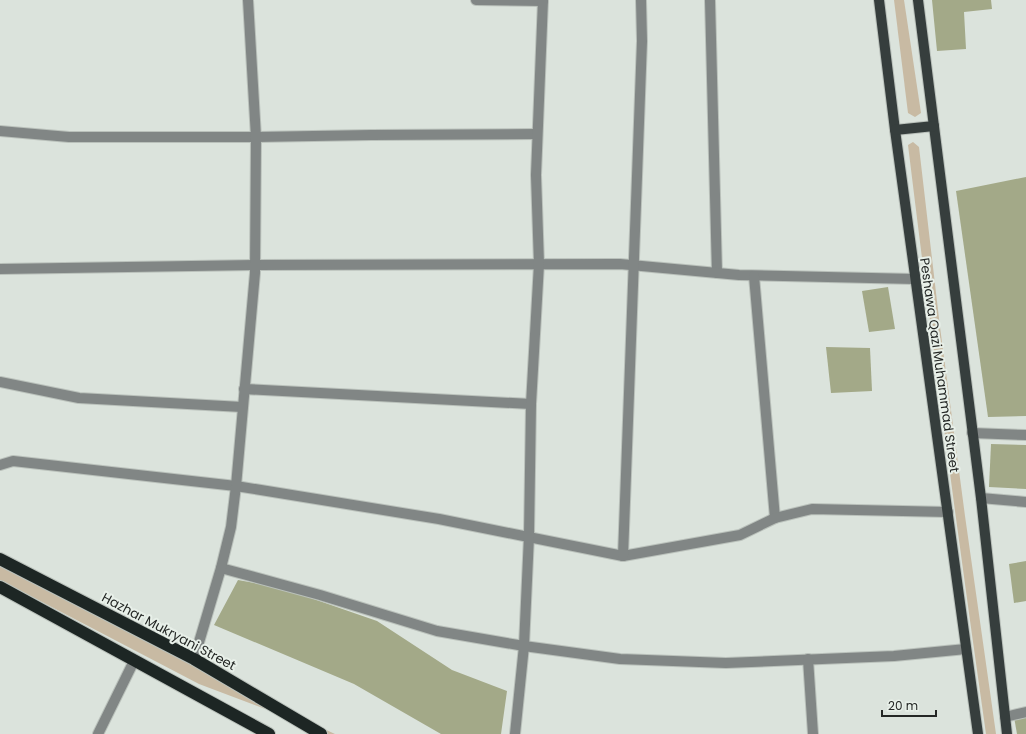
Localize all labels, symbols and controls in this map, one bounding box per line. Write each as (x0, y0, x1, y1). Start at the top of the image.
street label: Peshawa Qazi Muhammad Street (915, 257, 964, 474)
street label: Hazhar Mukryani Street (98, 588, 239, 675)
scale bar (882, 692, 936, 718)
text: 20 m (888, 697, 918, 714)

